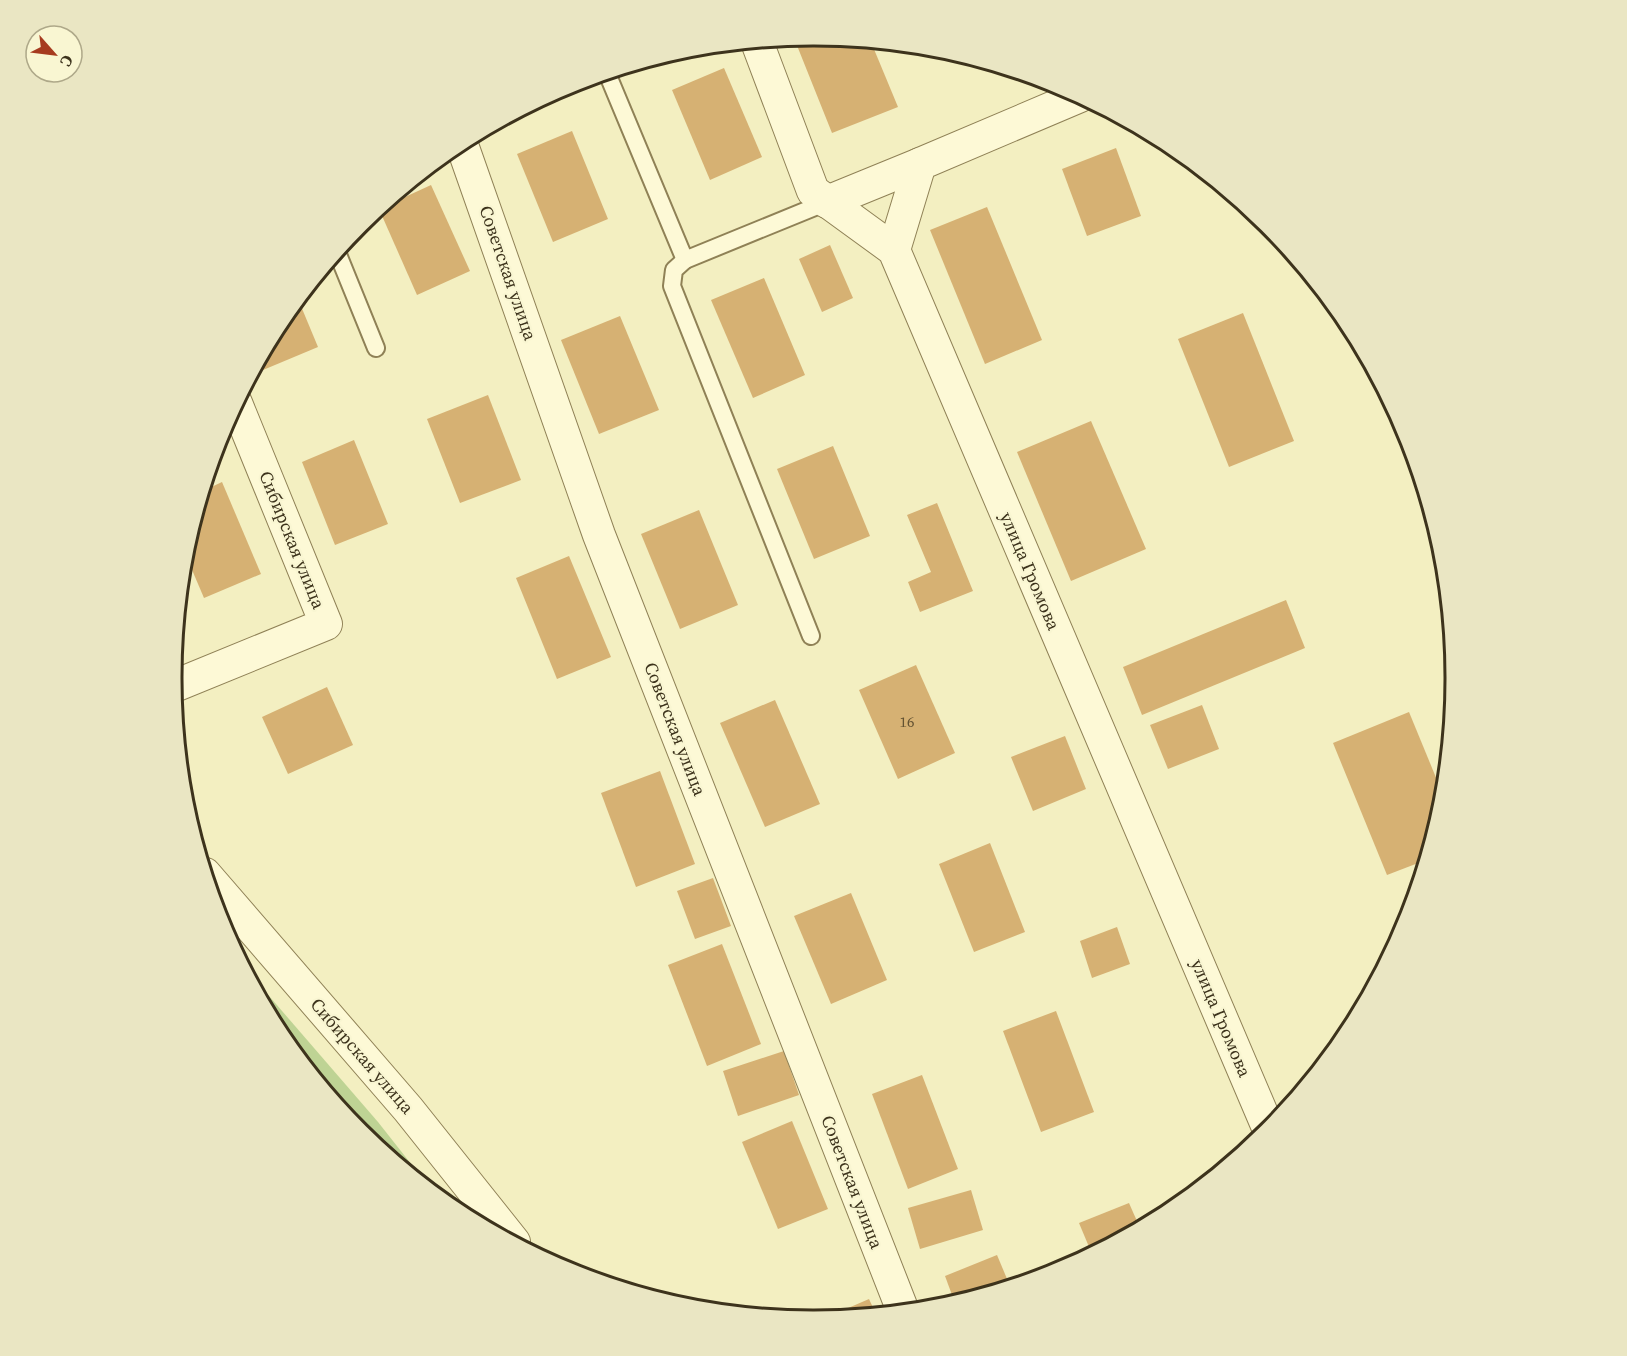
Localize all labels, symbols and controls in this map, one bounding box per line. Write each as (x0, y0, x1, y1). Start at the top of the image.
north arrow (24, 24, 84, 84)
text: С (55, 51, 79, 71)
street label: Советская улица (474, 202, 544, 344)
street label: Сибирская улица (253, 467, 332, 613)
street label: улица Громова (994, 508, 1067, 635)
street label: Советская улица (638, 658, 713, 800)
house number: 16 (899, 711, 915, 732)
street label: улица Громова (1185, 955, 1258, 1082)
street label: Сибирская улица (305, 992, 420, 1120)
street label: Советская улица (815, 1111, 890, 1253)

